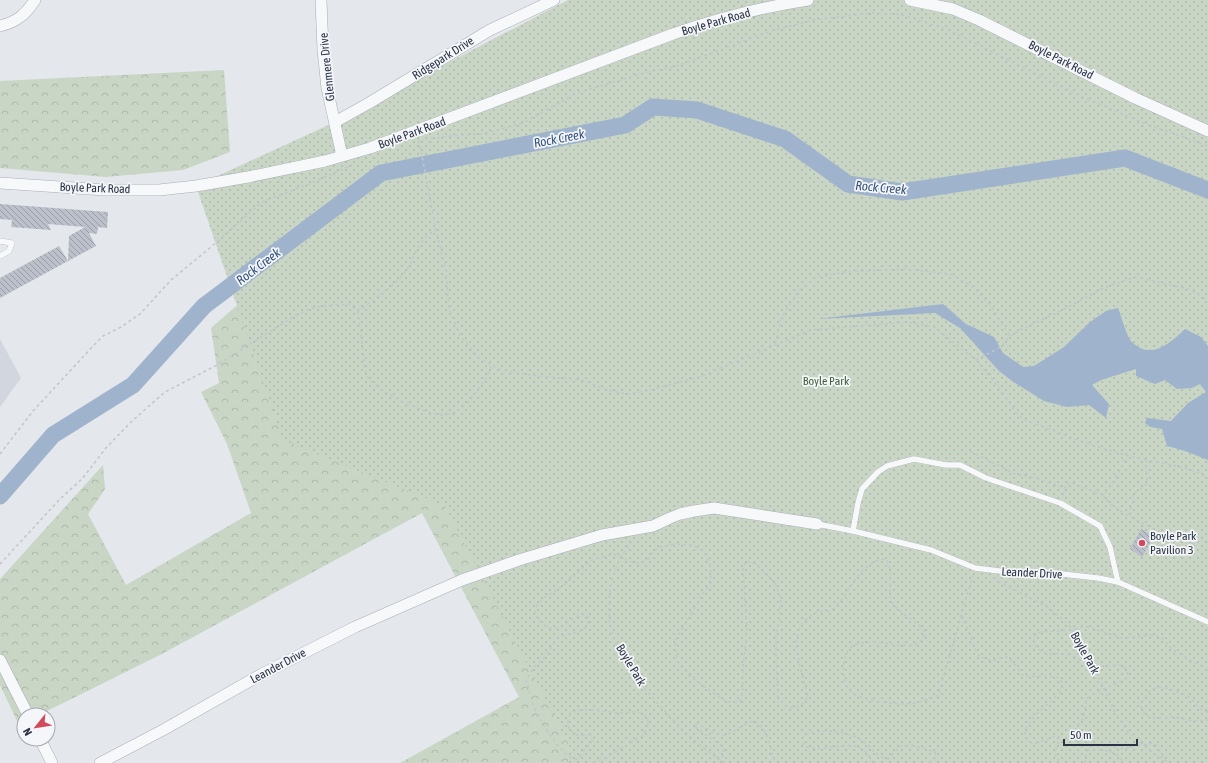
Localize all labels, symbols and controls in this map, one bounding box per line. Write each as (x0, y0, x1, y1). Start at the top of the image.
street label: Boyle Park Road (680, 5, 752, 39)
street label: Glenmere Drive (316, 32, 338, 102)
street label: Ridgepark Drive (410, 34, 476, 82)
street label: Boyle Park Road (1026, 38, 1096, 82)
street label: Boyle Park Road (376, 114, 448, 152)
water label: Rock Creek (532, 126, 586, 151)
water label: Rock Creek (855, 178, 908, 197)
street label: Boyle Park Road (59, 180, 131, 196)
water label: Rock Creek (233, 245, 284, 288)
park label: Boyle Park (803, 374, 850, 388)
place label: Boyle Park Pavilion 3 (1150, 529, 1197, 557)
marker: Boyle Park Pavilion 3 (1137, 538, 1147, 548)
street label: Leander Drive (1001, 564, 1063, 582)
street label: Boyle Park (1068, 629, 1103, 677)
street label: Boyle Park (613, 642, 649, 689)
street label: Leander Drive (248, 645, 308, 687)
north arrow (16, 707, 56, 747)
scale bar (1064, 721, 1137, 747)
text: N (21, 726, 34, 738)
text: 50 m (1070, 728, 1092, 742)

